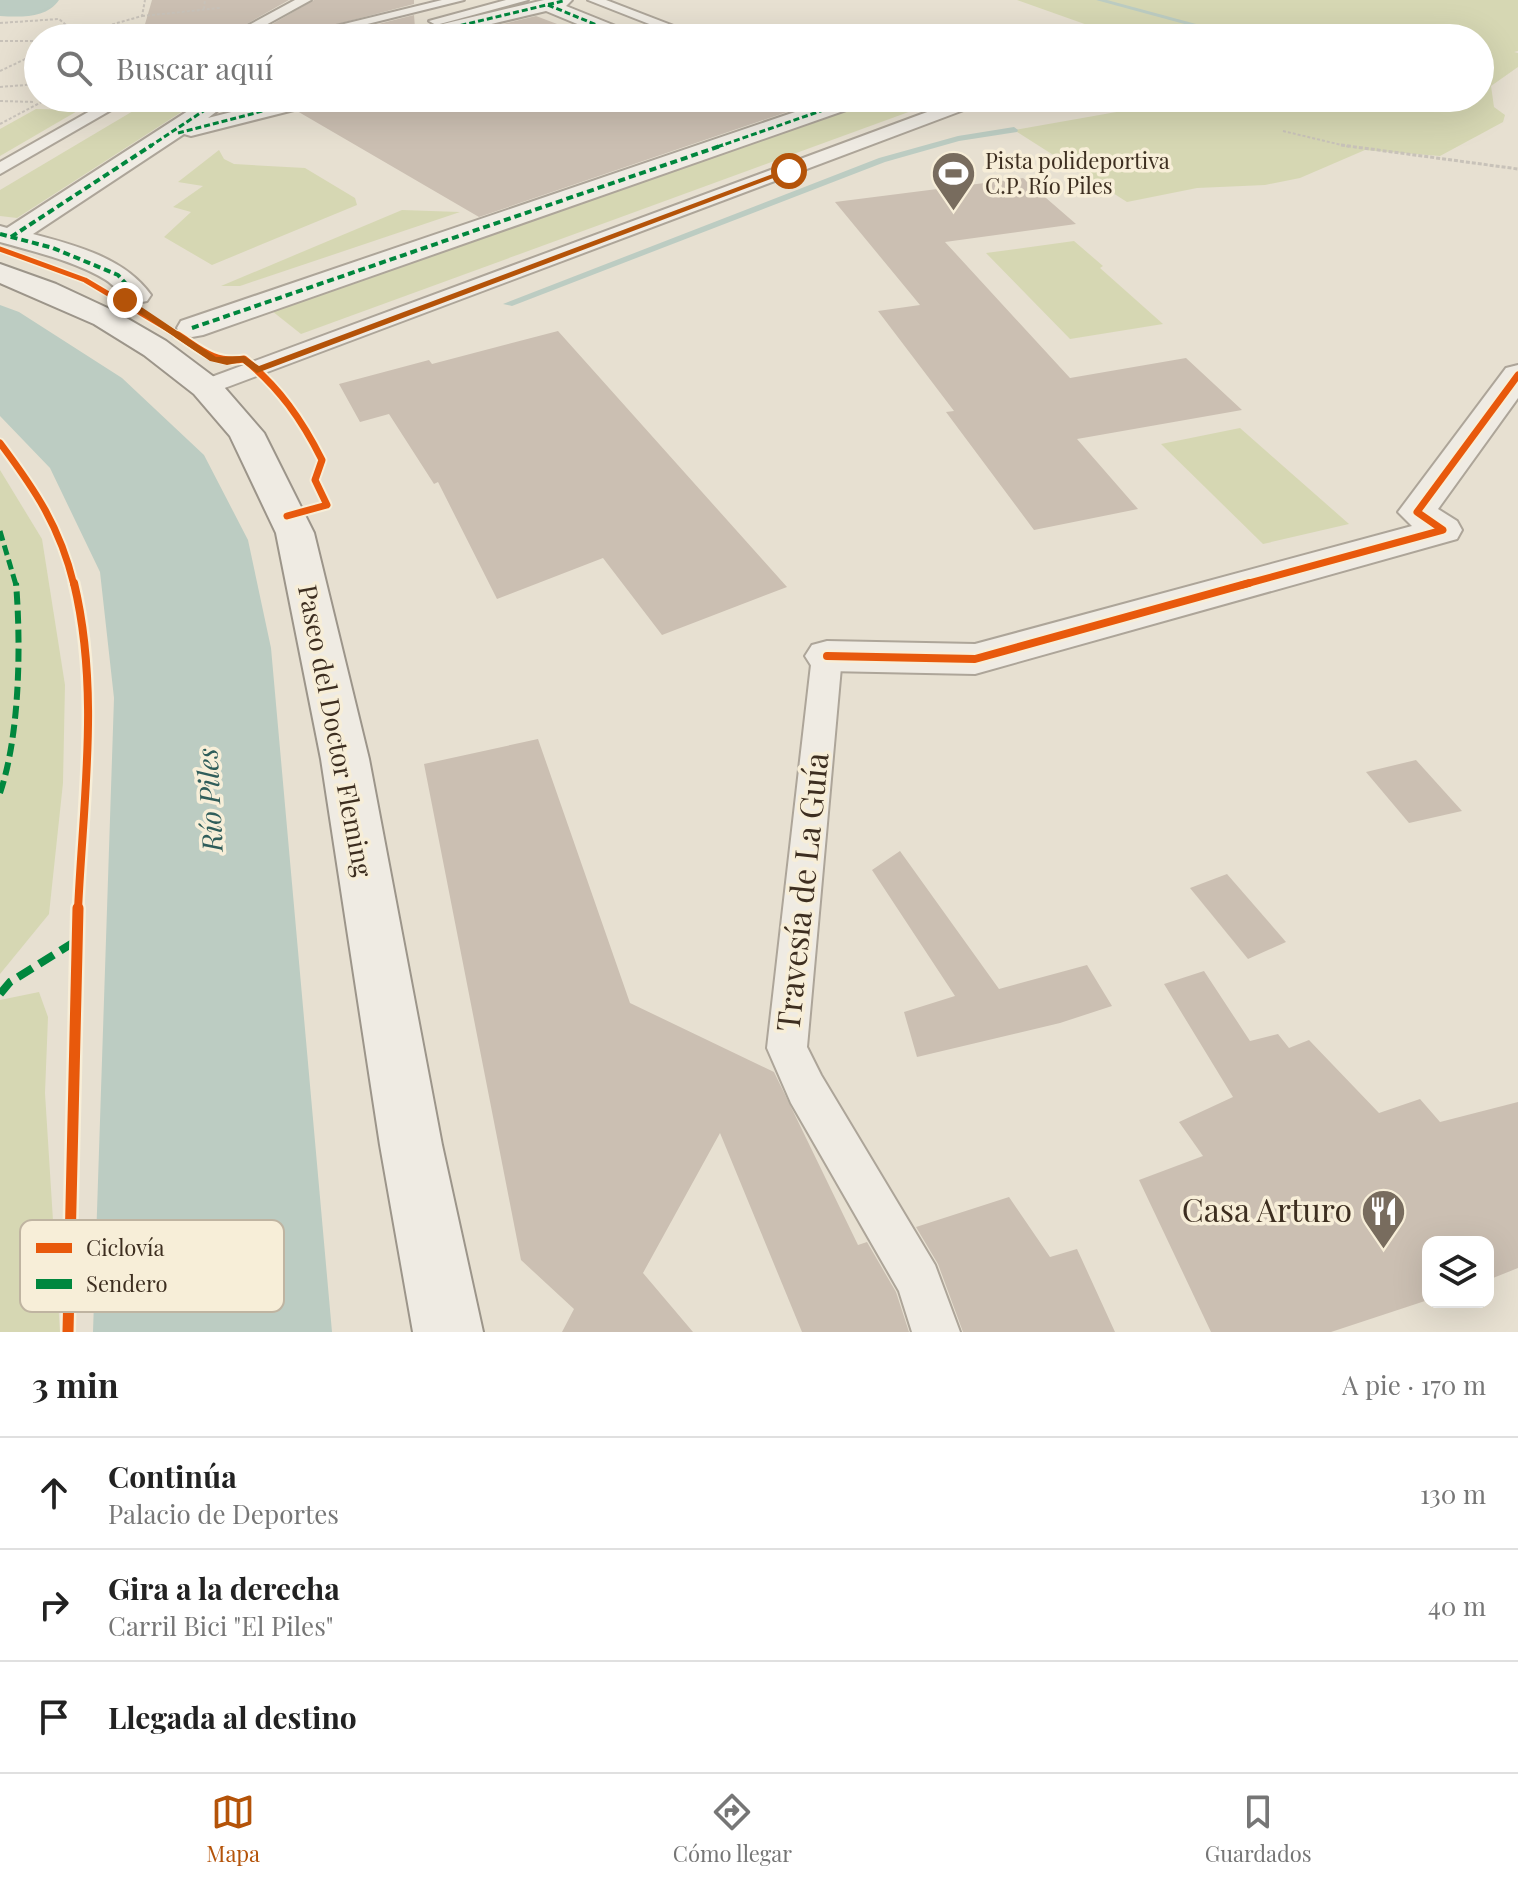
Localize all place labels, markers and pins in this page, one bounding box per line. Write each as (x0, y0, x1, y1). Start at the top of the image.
place label: Pista polideportiva C.P. Río Piles (985, 145, 1170, 200)
sports icon: Pista polideportiva C.P. Río Piles (930, 150, 978, 213)
place label: Casa Arturo (1182, 1187, 1352, 1230)
restaurant icon: Casa Arturo (1359, 1187, 1407, 1250)

